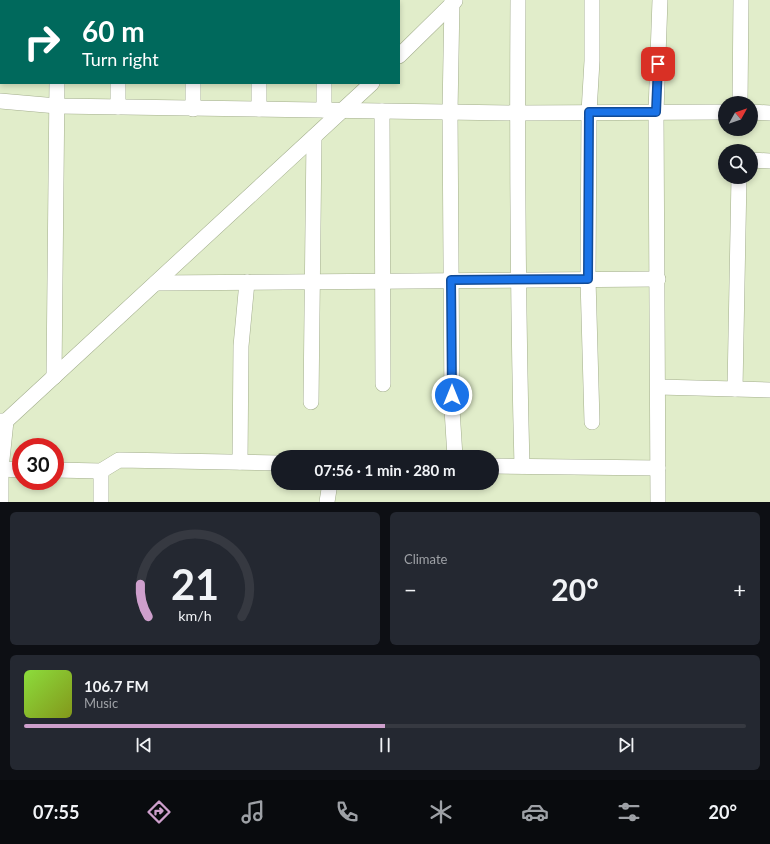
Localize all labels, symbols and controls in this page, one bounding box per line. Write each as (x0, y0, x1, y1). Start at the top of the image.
text: 60 m (82, 14, 145, 48)
icon: right (16, 16, 68, 68)
pin (641, 47, 675, 81)
text: Turn right (82, 48, 159, 70)
icon: arrive (647, 53, 669, 75)
north arrow (718, 96, 758, 136)
map controls (718, 96, 758, 184)
button: search (718, 144, 758, 184)
position arrow (431, 374, 473, 416)
speed limit sign: 30 (12, 438, 64, 490)
text: 07:56 · 1 min · 280 m (315, 461, 455, 479)
text: Climate (404, 551, 447, 567)
text: 21 (171, 558, 219, 608)
text: 20° (551, 571, 599, 607)
text: − (404, 576, 417, 603)
text: + (733, 576, 746, 603)
text: km/h (178, 606, 212, 623)
text: 106.7 FM (84, 677, 149, 695)
text: Music (84, 695, 118, 711)
icon: previous (133, 734, 155, 756)
icon: pause (374, 734, 396, 756)
icon: next (615, 734, 637, 756)
icon: directions (145, 798, 173, 826)
icon: music (239, 798, 267, 826)
icon: phone (333, 798, 361, 826)
icon: climate (427, 798, 455, 826)
icon: car (521, 798, 549, 826)
icon: filters (615, 798, 643, 826)
text: 07:55 (33, 801, 79, 823)
text: 20° (709, 801, 737, 823)

